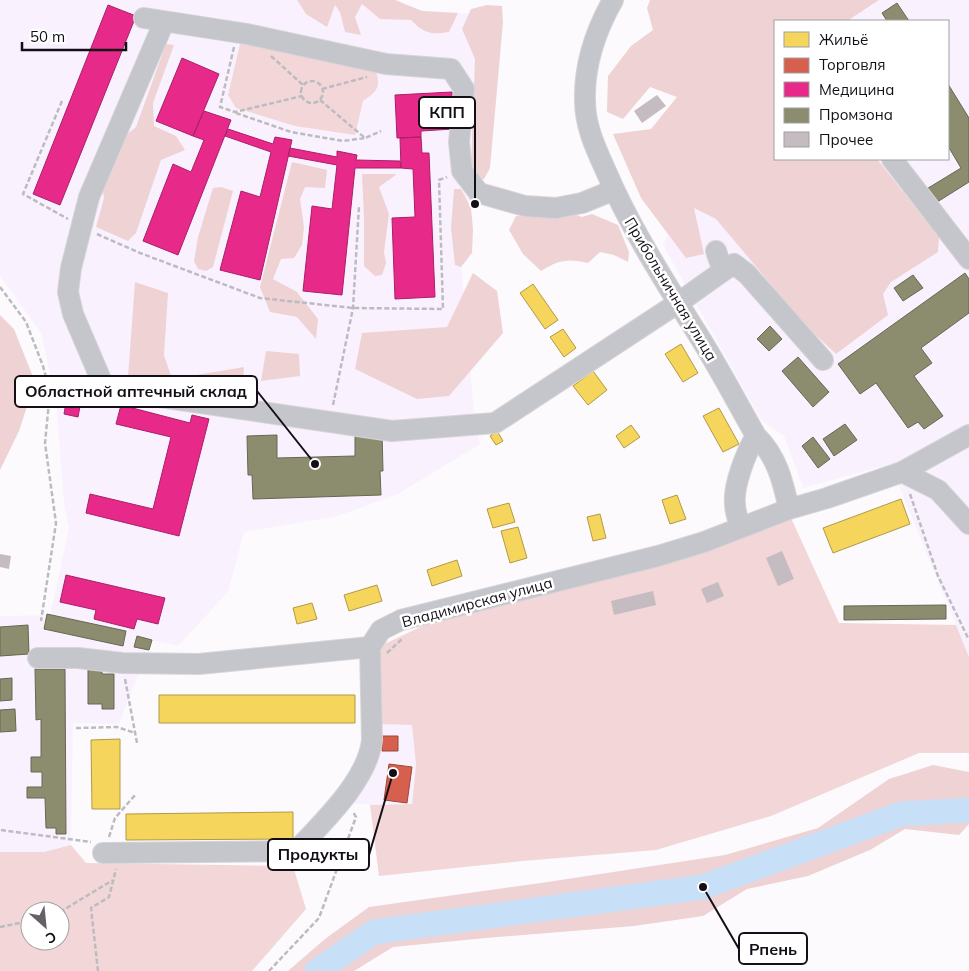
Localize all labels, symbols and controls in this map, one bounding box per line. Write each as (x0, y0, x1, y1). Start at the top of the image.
scale bar (22, 20, 126, 52)
legend (774, 20, 949, 160)
text: 50 m (30, 27, 65, 46)
text: Жильё (819, 30, 868, 49)
text: Торговля (819, 55, 886, 74)
text: Медицина (819, 80, 894, 99)
callout: КПП (419, 97, 475, 128)
text: КПП (429, 102, 465, 122)
text: Промзона (819, 105, 893, 124)
text: Прочее (819, 130, 873, 149)
street label: Прибольничная улица (621, 214, 721, 364)
callout: Областной аптечный склад (15, 376, 257, 407)
text: Областной аптечный склад (25, 381, 247, 401)
street label: Владимирская улица (400, 573, 554, 631)
callout: Продукты (268, 839, 369, 870)
text: Продукты (278, 844, 358, 864)
north arrow (20, 901, 70, 951)
text: С (43, 927, 59, 948)
callout: Рпень (739, 933, 807, 964)
text: Рпень (749, 939, 797, 959)

